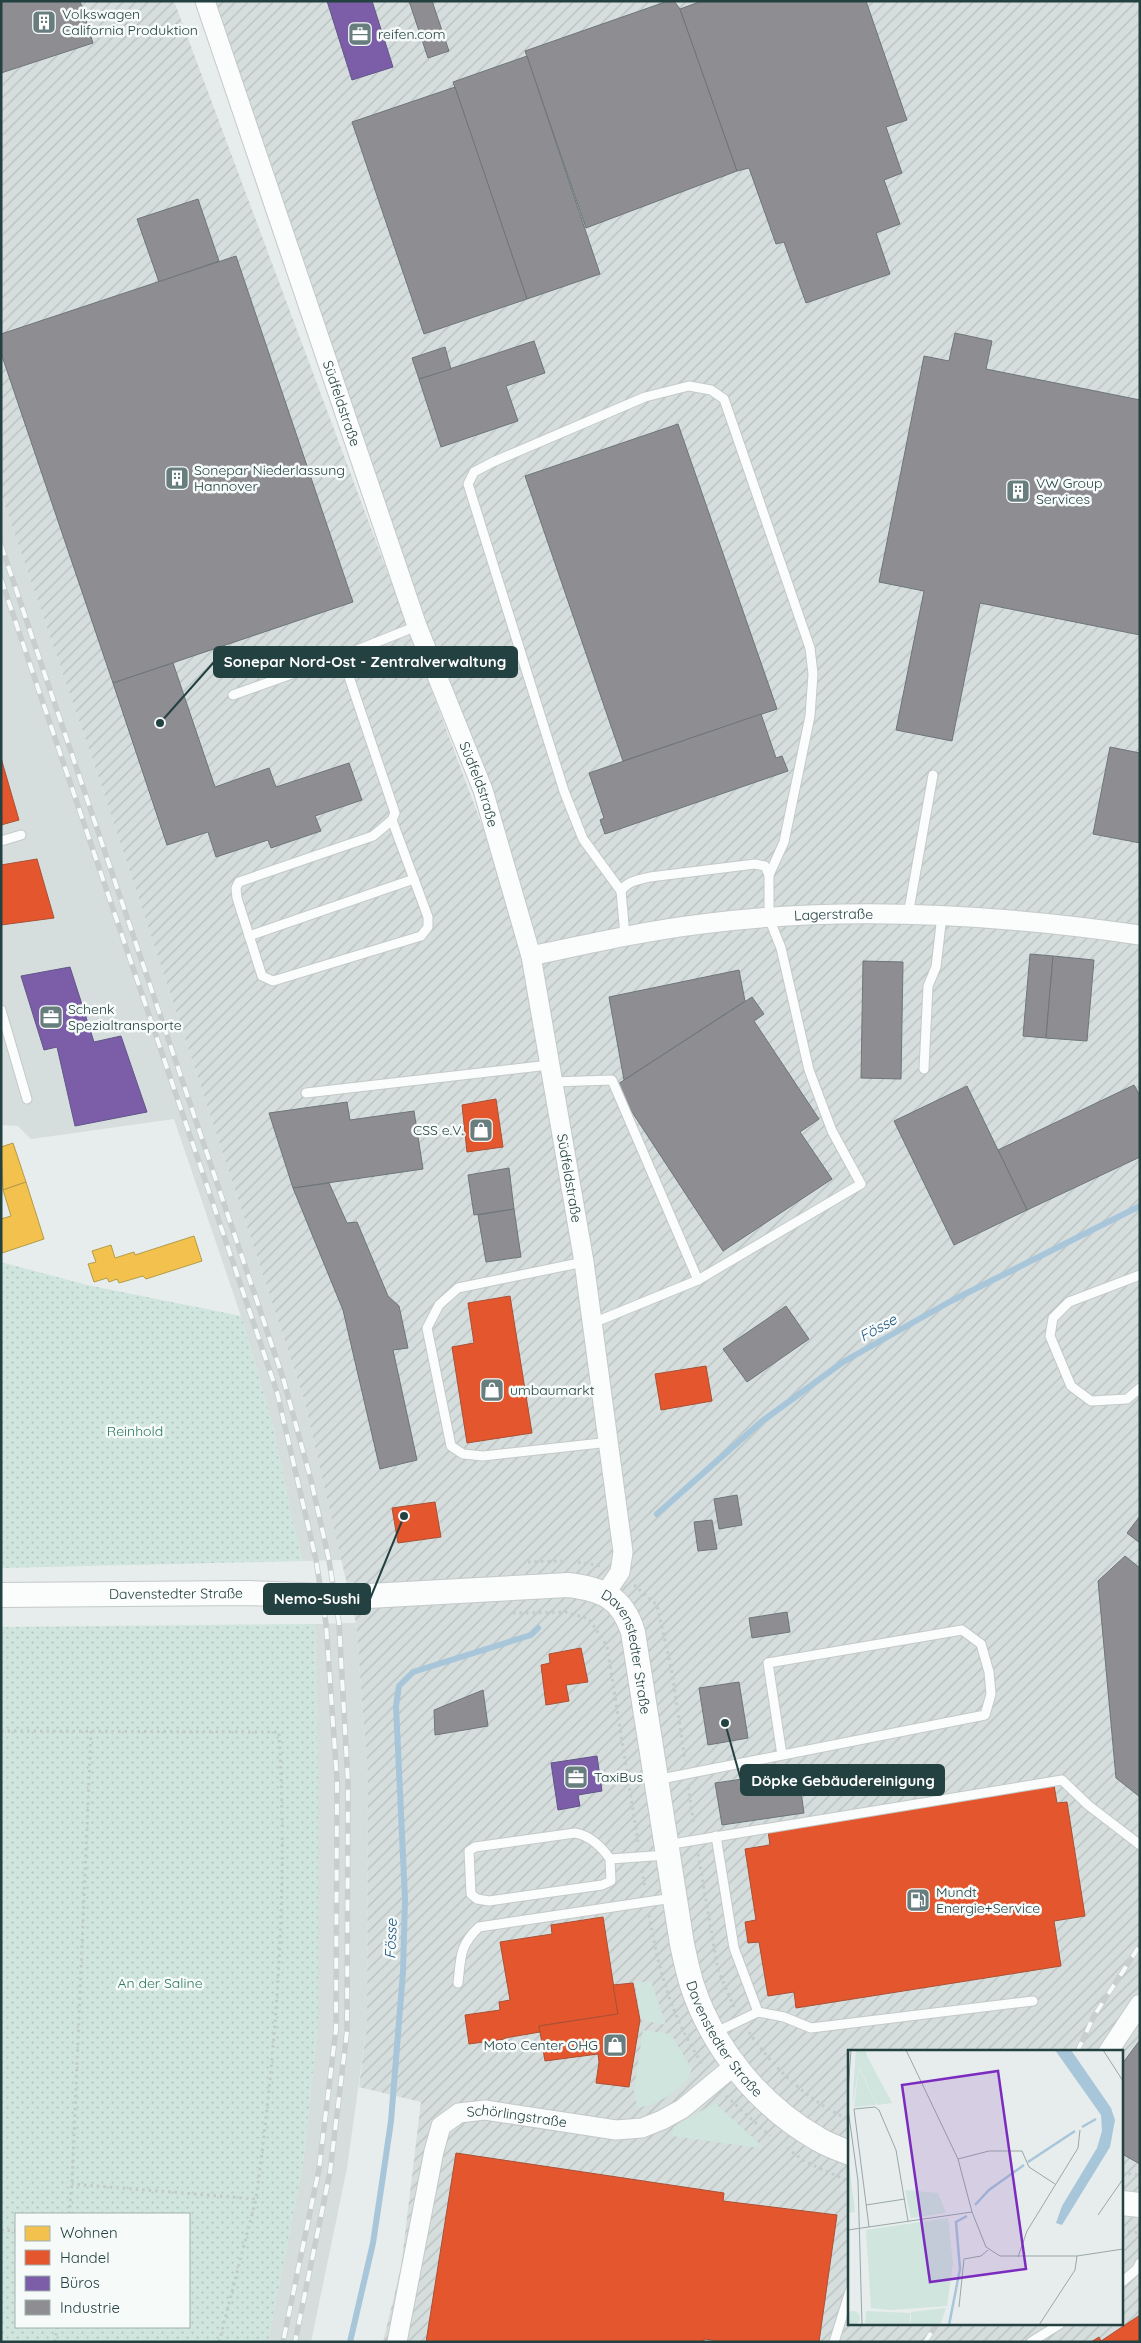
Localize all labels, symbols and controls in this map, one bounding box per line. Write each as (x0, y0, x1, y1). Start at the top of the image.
place label: Volkswagen California Produktion (62, 5, 198, 39)
building icon: Volkswagen California Produktion (31, 9, 57, 35)
office icon: reifen.com (347, 21, 373, 47)
place label: reifen.com (378, 25, 446, 43)
street label: Südfeldstraße (319, 358, 364, 449)
place label: Sonepar Niederlassung Hannover (194, 461, 345, 495)
building icon: Sonepar Niederlassung Hannover (164, 465, 190, 491)
place label: VW Group Services (1036, 474, 1102, 508)
building icon: VW Group Services (1005, 478, 1031, 504)
callout: Sonepar Nord-Ost - Zentralverwaltung (214, 647, 517, 677)
text: Sonepar Nord-Ost - Zentralverwaltung (224, 652, 506, 671)
street label: Südfeldstraße (455, 739, 502, 829)
street label: Lagerstraße (794, 905, 873, 925)
place label: Schenk Spezialtransporte (68, 1000, 182, 1034)
office icon: Schenk Spezialtransporte (38, 1004, 64, 1030)
shop icon: CSS e.V. (468, 1117, 494, 1143)
place label: CSS e.V. (413, 1121, 464, 1139)
street label: Südfeldstraße (553, 1132, 586, 1224)
water label: Fösse (856, 1309, 900, 1346)
shop icon: umbaumarkt (479, 1377, 505, 1403)
place label: umbaumarkt (510, 1381, 595, 1399)
park label: Reinhold (107, 1422, 163, 1440)
street label: Davenstedter Straße (109, 1584, 243, 1603)
callout: Nemo-Sushi (264, 1584, 370, 1614)
street label: Davenstedter Straße (598, 1585, 655, 1716)
text: Nemo-Sushi (274, 1589, 360, 1608)
office icon: TaxiBus (563, 1764, 589, 1790)
callout: Döpke Gebäudereinigung (741, 1765, 944, 1795)
place label: TaxiBus (594, 1768, 643, 1786)
text: Döpke Gebäudereinigung (751, 1771, 935, 1790)
place label: Mundt Energie+Service (936, 1883, 1040, 1917)
fuel station icon: Mundt Energie+Service (905, 1887, 931, 1913)
water label: Fösse (380, 1918, 401, 1959)
park label: An der Saline (117, 1974, 203, 1992)
street label: Davenstedter Straße (682, 1978, 767, 2101)
shop icon: Moto Center OHG (602, 2032, 628, 2058)
place label: Moto Center OHG (484, 2036, 598, 2054)
inset map (848, 2050, 1124, 2326)
street label: Schörlingstraße (466, 2101, 568, 2131)
legend (15, 2213, 190, 2328)
text: Wohnen (60, 2223, 118, 2242)
text: Handel (60, 2248, 110, 2267)
text: Büros (60, 2273, 100, 2292)
text: Industrie (60, 2298, 120, 2317)

